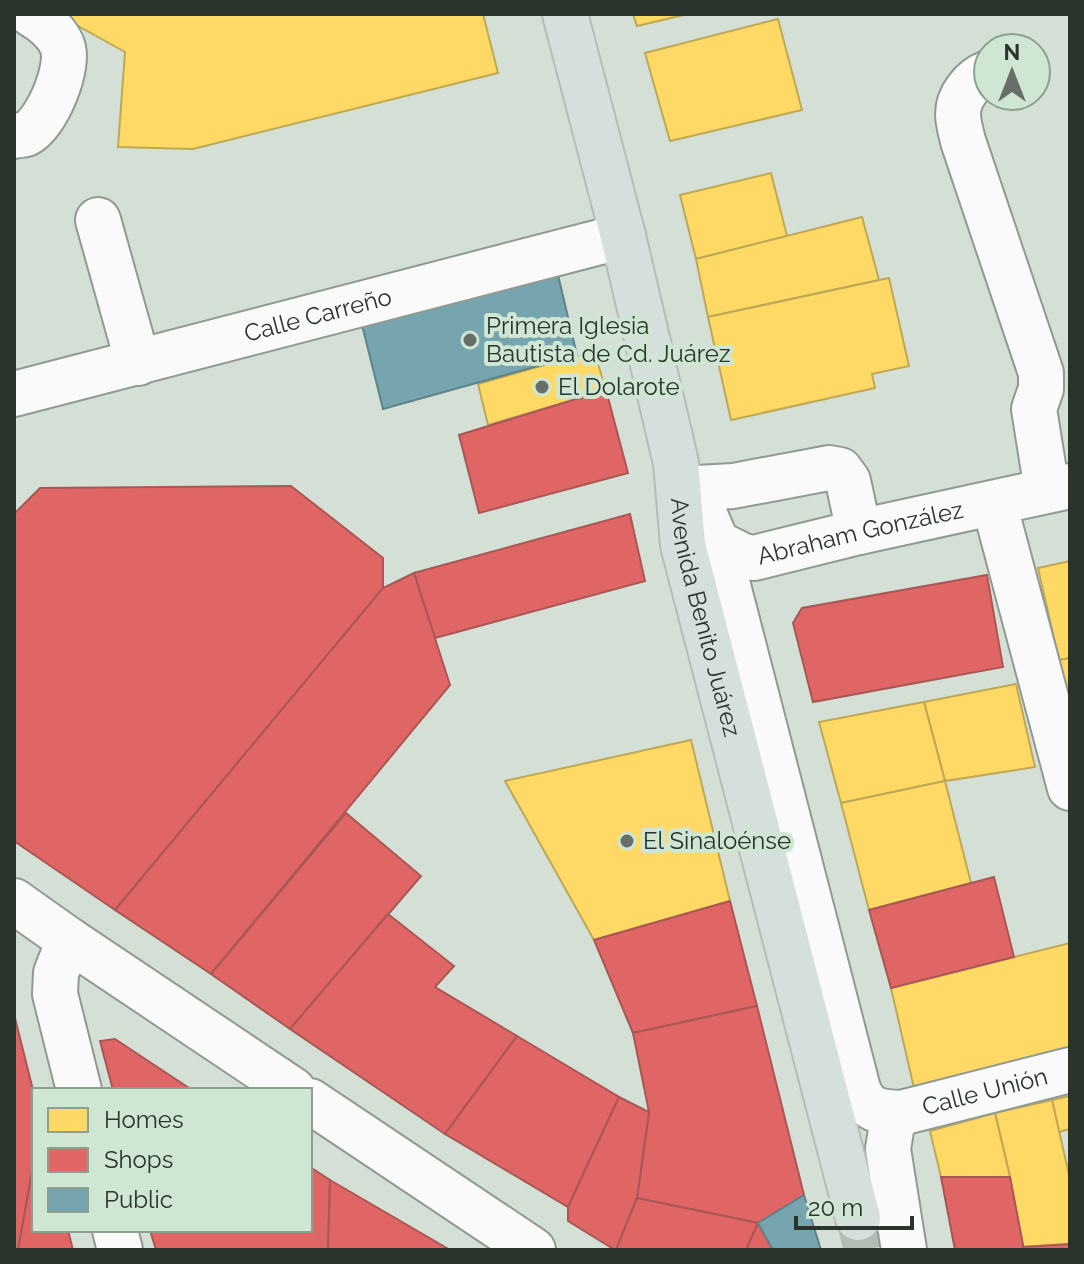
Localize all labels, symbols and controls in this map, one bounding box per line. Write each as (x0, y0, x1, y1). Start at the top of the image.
north arrow (972, 32, 1052, 112)
text: N (1004, 39, 1020, 65)
street label: Calle Carreño (241, 282, 395, 348)
place label: Primera Iglesia Bautista de Cd. Juárez (486, 311, 731, 368)
marker: Primera Iglesia Bautista de Cd. Juárez (461, 331, 479, 349)
place label: El Dolarote (558, 372, 680, 401)
marker: El Dolarote (533, 378, 551, 396)
street label: Abraham González (754, 495, 966, 571)
street label: Avenida Benito Juárez (665, 497, 747, 740)
place label: El Sinaloénse (643, 826, 791, 855)
marker: El Sinaloénse (618, 832, 636, 850)
street label: Calle Unión (919, 1061, 1051, 1121)
legend (32, 1088, 312, 1232)
text: Homes (104, 1105, 184, 1134)
text: Shops (104, 1145, 173, 1174)
scale bar (796, 1180, 912, 1230)
text: Public (104, 1185, 173, 1214)
text: 20 m (808, 1193, 863, 1222)

